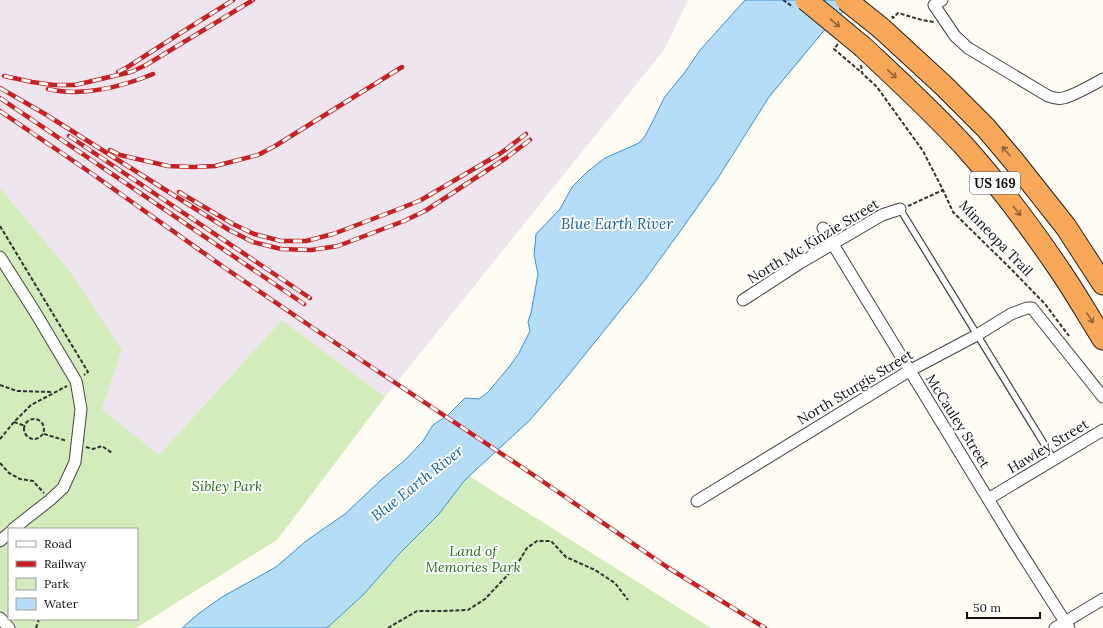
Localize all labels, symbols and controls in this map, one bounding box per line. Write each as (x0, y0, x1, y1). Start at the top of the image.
one-way arrow (829, 19, 840, 28)
one-way arrow (886, 69, 897, 78)
one-way arrow (1001, 146, 1010, 157)
road number: US 169 (970, 172, 1020, 194)
street label: North Mc Kinzie Street (744, 194, 883, 287)
street label: Minneopa Trail (955, 196, 1037, 280)
one-way arrow (1012, 205, 1021, 216)
water label: Blue Earth River (561, 214, 673, 233)
one-way arrow (1086, 312, 1094, 323)
street label: North Sturgis Street (794, 345, 917, 429)
street label: McCauley Street (922, 371, 994, 472)
street label: Hawley Street (1004, 415, 1092, 477)
water label: Blue Earth River (367, 441, 467, 525)
park label: Sibley Park (192, 477, 262, 495)
legend (8, 528, 138, 620)
text: Road (44, 536, 72, 551)
park label: Land of Memories Park (425, 542, 521, 576)
text: Railway (44, 556, 87, 571)
text: Park (44, 576, 70, 591)
scale bar (967, 594, 1040, 620)
text: Water (44, 596, 79, 611)
text: 50 m (973, 600, 1001, 615)

